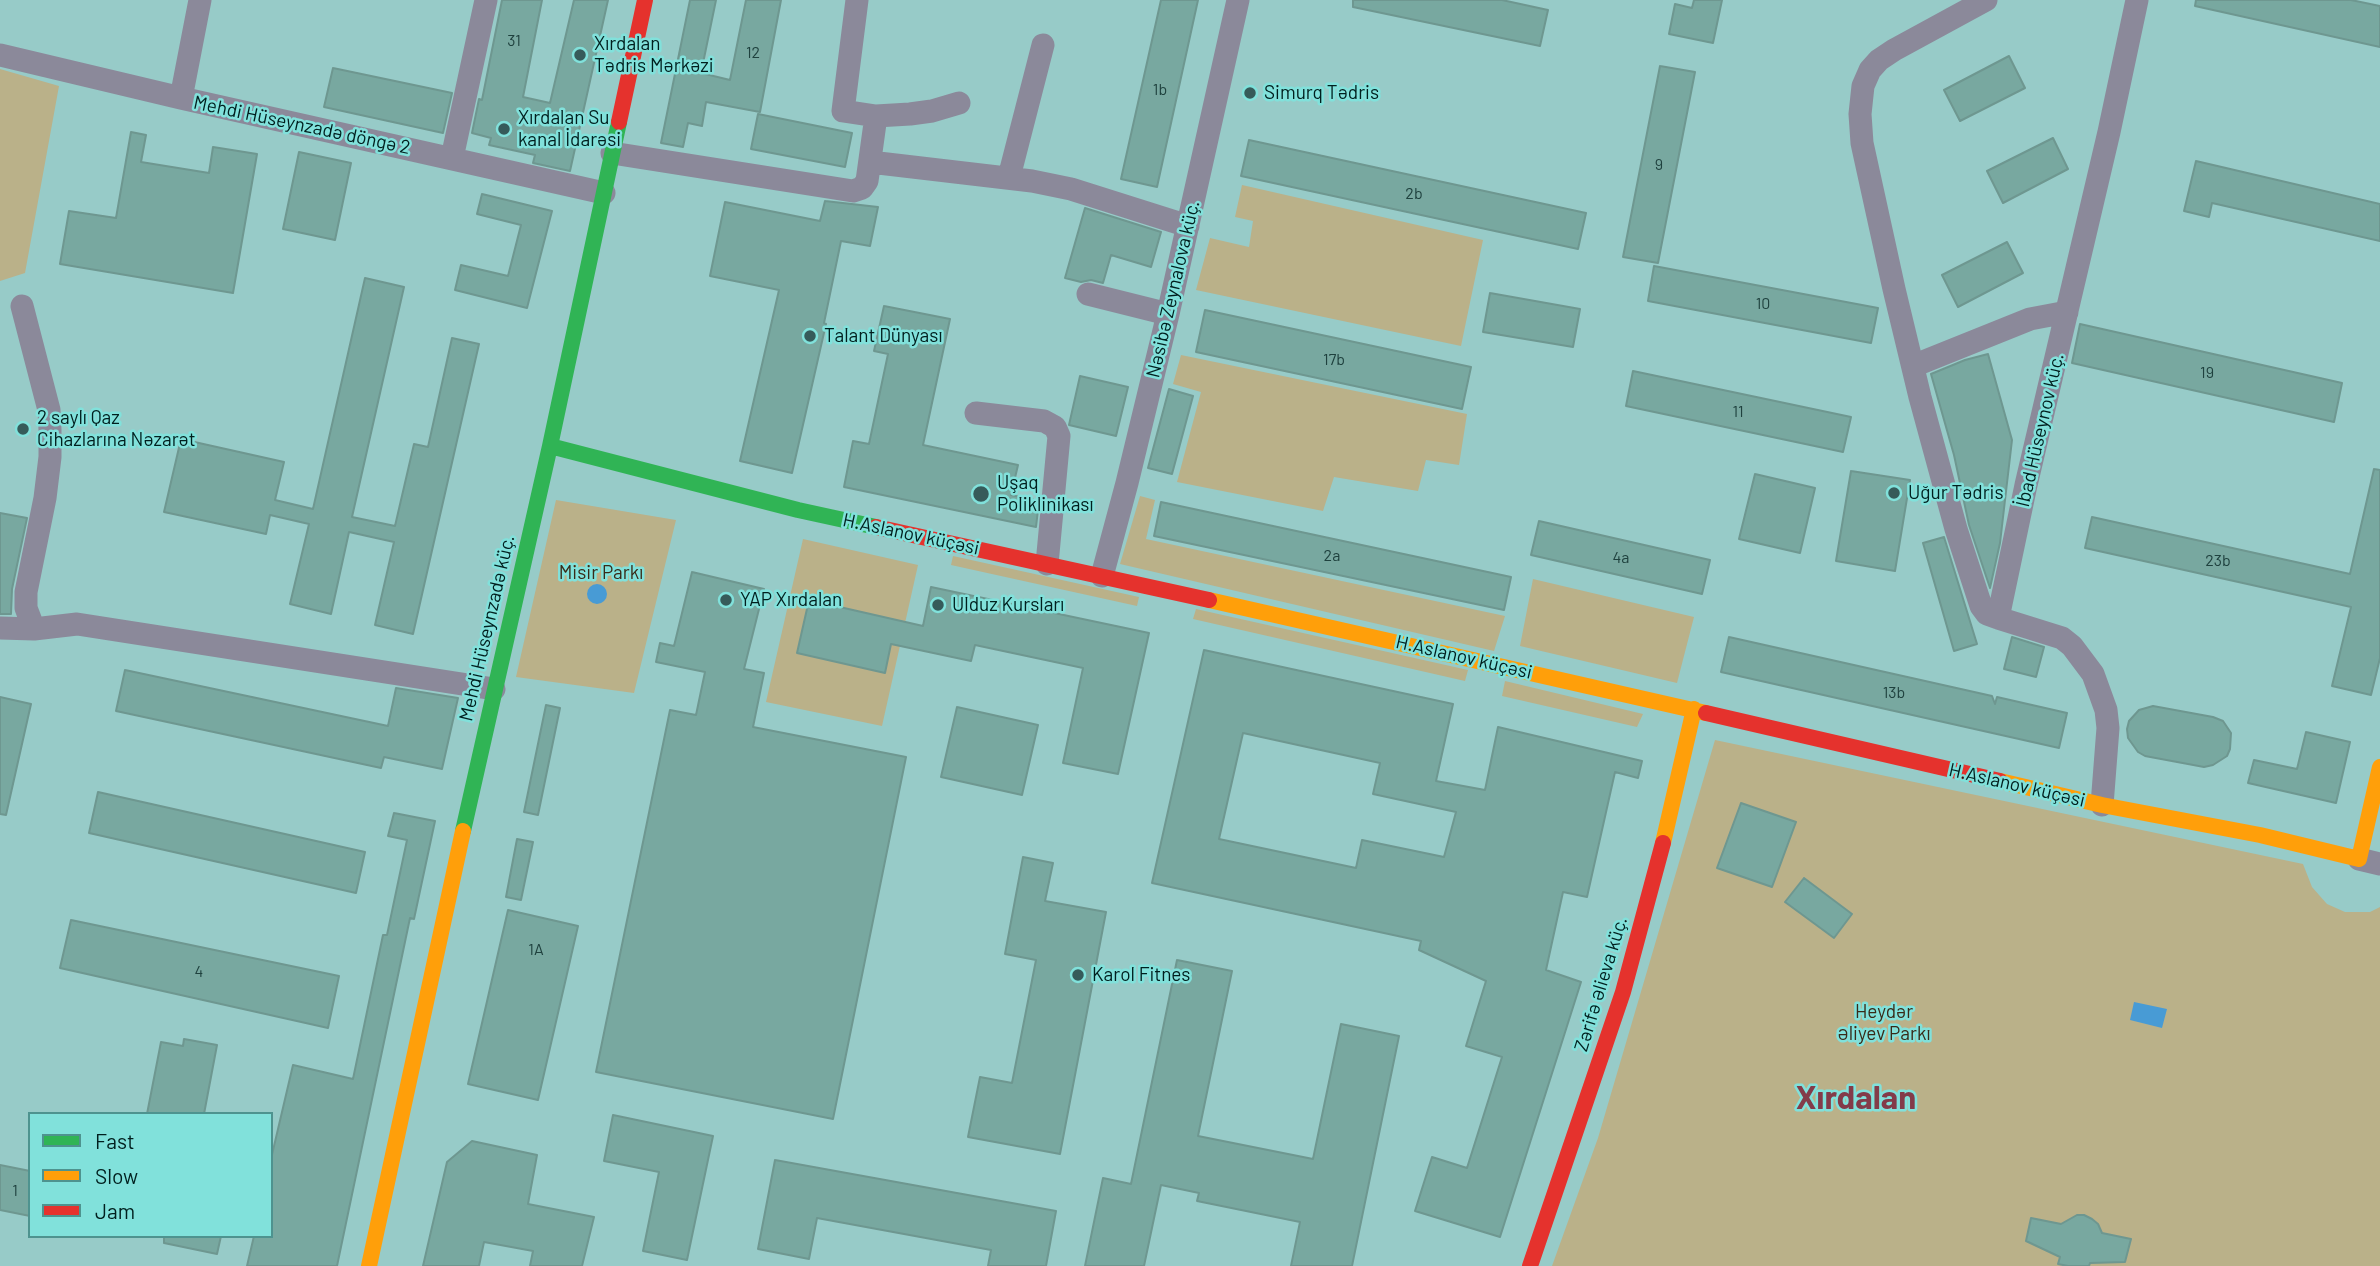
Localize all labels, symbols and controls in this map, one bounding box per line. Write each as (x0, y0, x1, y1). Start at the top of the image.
house number: 31 (507, 31, 521, 51)
place label: Xırdalan Tədris Mərkəzi (594, 33, 714, 77)
house number: 12 (746, 43, 760, 63)
marker: Xırdalan Tədris Mərkəzi (572, 47, 588, 63)
house number: 1b (1153, 80, 1167, 100)
place label: Simurq Tədris (1264, 82, 1379, 104)
marker: Simurq Tədris (1242, 85, 1258, 101)
street label: Mehdi Hüseynzadə döngə 2 (192, 91, 412, 159)
place label: Xırdalan Su kanal İdarəsi (518, 107, 621, 151)
marker: Xırdalan Su kanal İdarəsi (496, 121, 512, 137)
house number: 9 (1655, 155, 1663, 175)
house number: 2b (1405, 184, 1423, 204)
street label: Nəsibə Zeynalova küç. (1141, 198, 1205, 380)
house number: 10 (1756, 294, 1770, 314)
place label: Talant Dünyası (824, 325, 942, 347)
marker: Talant Dünyası (802, 328, 818, 344)
house number: 17b (1323, 350, 1345, 370)
street label: İbad Hüseynov küç. (2011, 351, 2069, 509)
house number: 19 (2200, 363, 2214, 383)
house number: 11 (1732, 402, 1744, 422)
place label: 2 saylı Qaz Cihazlarına Nəzarət (37, 407, 196, 451)
marker: 2 saylı Qaz Cihazlarına Nəzarət (15, 421, 31, 437)
place label: Uşaq Poliklinikası (997, 472, 1094, 516)
place label: Uğur Tədris (1908, 482, 2004, 504)
marker: Uşaq Poliklinikası (971, 484, 991, 504)
marker: Uğur Tədris (1886, 485, 1902, 501)
street label: H.Aslanov küçəsi (841, 508, 981, 560)
street label: Mehdi Hüseynzadə küç. (454, 533, 520, 723)
house number: 2a (1324, 546, 1340, 566)
house number: 4a (1613, 548, 1629, 568)
house number: 23b (2205, 551, 2231, 571)
park label: Misir Parkı (559, 562, 643, 584)
place label: YAP Xırdalan (740, 589, 842, 611)
marker: YAP Xırdalan (718, 592, 734, 608)
place label: Ulduz Kursları (952, 594, 1064, 616)
marker: Ulduz Kursları (930, 597, 946, 613)
street label: H.Aslanov küçəsi (1394, 630, 1534, 684)
house number: 13b (1883, 683, 1905, 703)
street label: H.Aslanov küçəsi (1947, 758, 2087, 812)
street label: Zərifə Əlieva küç. (1570, 914, 1632, 1054)
house number: 1A (528, 940, 544, 960)
house number: 4 (195, 962, 203, 982)
place label: Karol Fitnes (1092, 964, 1190, 986)
marker: Karol Fitnes (1070, 967, 1086, 983)
park label: Heydər Əliyev Parkı (1838, 1001, 1930, 1045)
district label: Xırdalan (1796, 1078, 1916, 1118)
legend (28, 1112, 273, 1238)
text: Fast (95, 1128, 135, 1153)
text: Slow (95, 1163, 138, 1188)
house number: 1 (12, 1181, 18, 1201)
text: Jam (95, 1198, 135, 1223)

